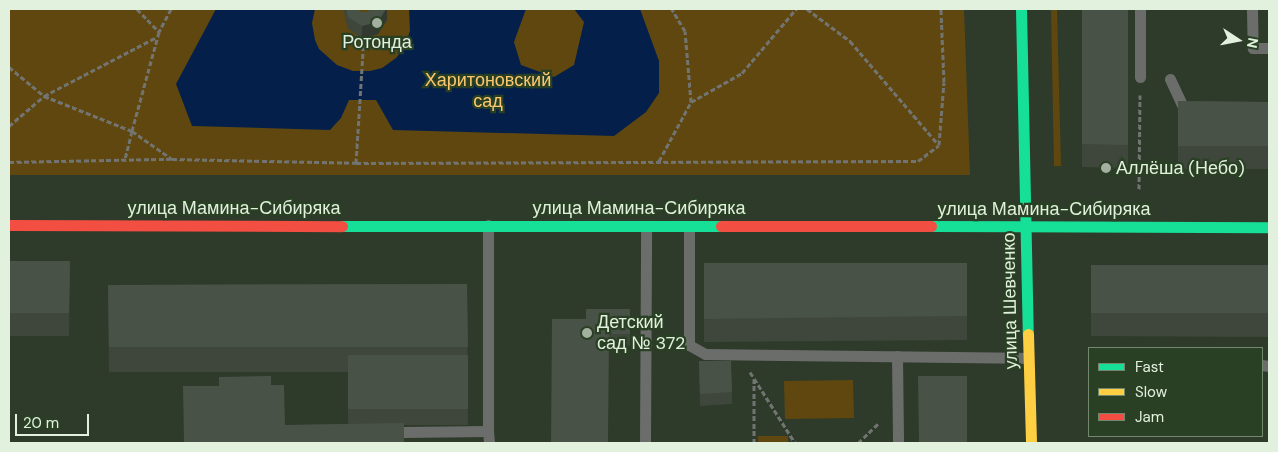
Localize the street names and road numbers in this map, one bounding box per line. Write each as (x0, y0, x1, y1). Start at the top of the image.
street label: улица Мамина-Сибиряка (128, 197, 340, 219)
street label: улица Мамина-Сибиряка (533, 197, 745, 219)
street label: улица Мамина-Сибиряка (938, 198, 1150, 220)
street label: улица Шевченко (998, 232, 1022, 370)

